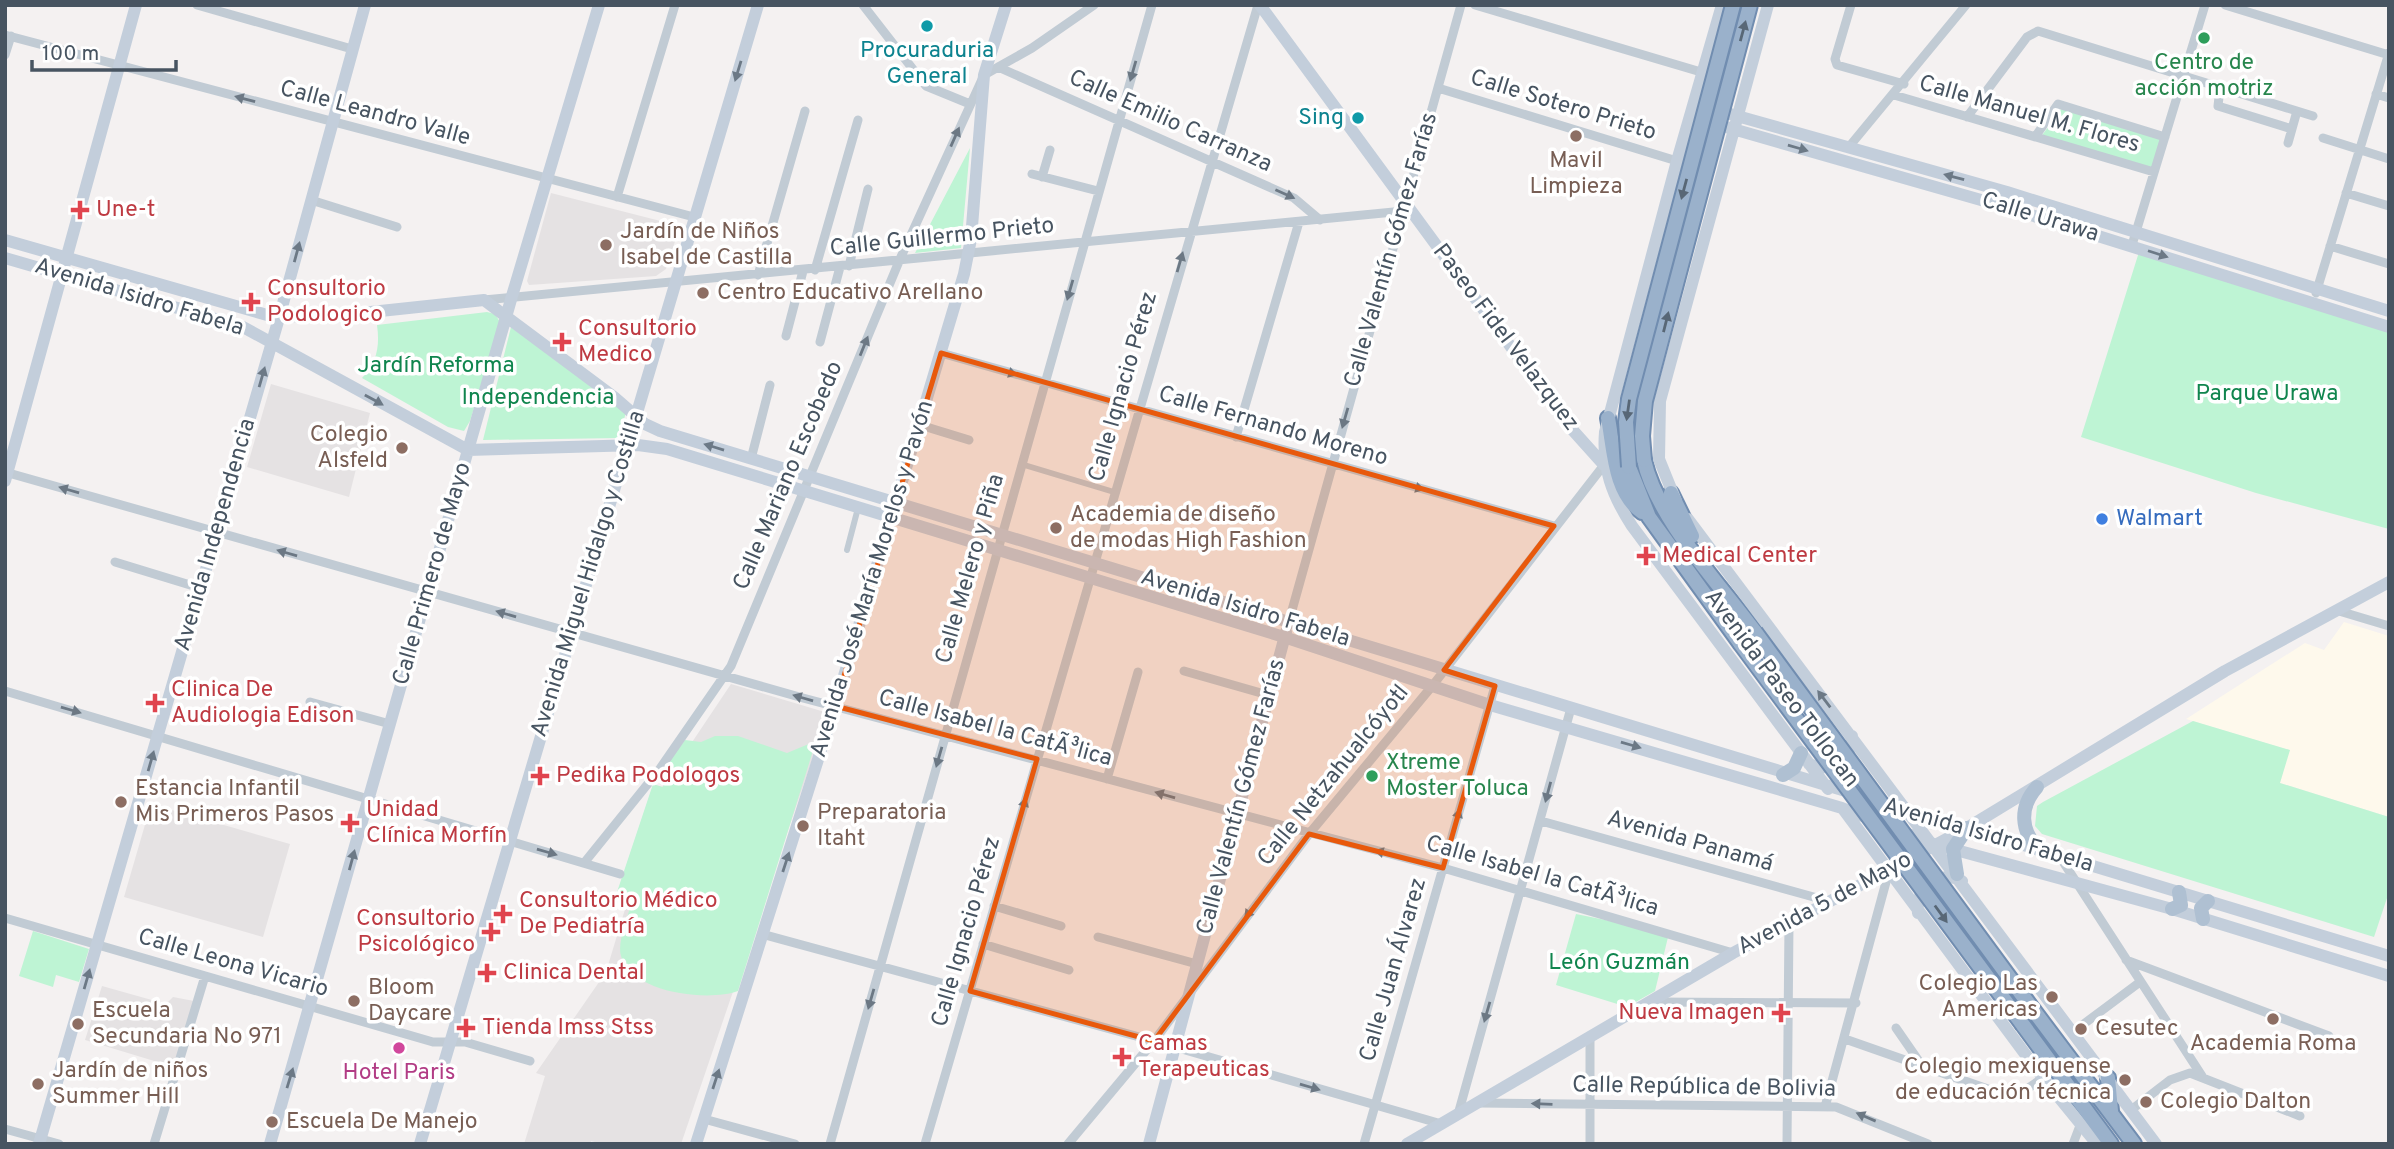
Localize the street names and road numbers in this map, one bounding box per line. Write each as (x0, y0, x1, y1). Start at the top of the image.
street label: Calle Emilio Carranza (1064, 64, 1276, 180)
street label: Calle Sotero Prieto (1466, 64, 1660, 148)
street label: Calle Manuel M. Flores (1915, 70, 2143, 160)
street label: Calle Leandro Valle (277, 75, 473, 153)
street label: Calle Valentín Gómez Farías (1339, 109, 1445, 391)
street label: Calle Urawa (1978, 186, 2102, 250)
street label: Calle Guillermo Prieto (828, 212, 1056, 264)
street label: Paseo Fidel Velazquez (1425, 239, 1585, 437)
street label: Avenida Isidro Fabela (31, 252, 247, 344)
street label: Calle Ignacio Pérez (1083, 288, 1165, 486)
street label: Calle Mariano Escobedo (728, 357, 850, 595)
street label: Calle Fernando Moreno (1155, 380, 1391, 474)
street label: Avenida José María Morelos y Pavón (805, 397, 941, 761)
street label: Avenida Miguel Hidalgo y Costilla (525, 407, 653, 741)
street label: Avenida Independencia (169, 415, 263, 655)
street label: Calle Primero de Mayo (387, 459, 479, 689)
street label: Calle Melero y Piña (930, 471, 1012, 667)
street label: Avenida Isidro Fabela (1137, 563, 1353, 655)
street label: Avenida Paseo Tollocan (1697, 584, 1865, 794)
street label: Calle Valentín Gómez Farías (1191, 656, 1293, 938)
street label: Calle Netzahualcóyotl (1252, 679, 1416, 873)
street label: Calle Isabel la CatÃ³lica (875, 683, 1115, 774)
street label: Avenida Isidro Fabela (1880, 792, 2096, 880)
street label: Avenida Panamá (1604, 804, 1776, 880)
street label: Calle Isabel la CatÃ³lica (1422, 829, 1662, 924)
street label: Calle Ignacio Pérez (926, 833, 1008, 1031)
street label: Avenida 5 de Mayo (1733, 846, 1917, 962)
street label: Calle Juan Álvarez (1353, 875, 1434, 1065)
street label: Calle Leona Vicario (134, 923, 332, 1005)
street label: Calle República de Bolivia (1572, 1071, 1836, 1105)

